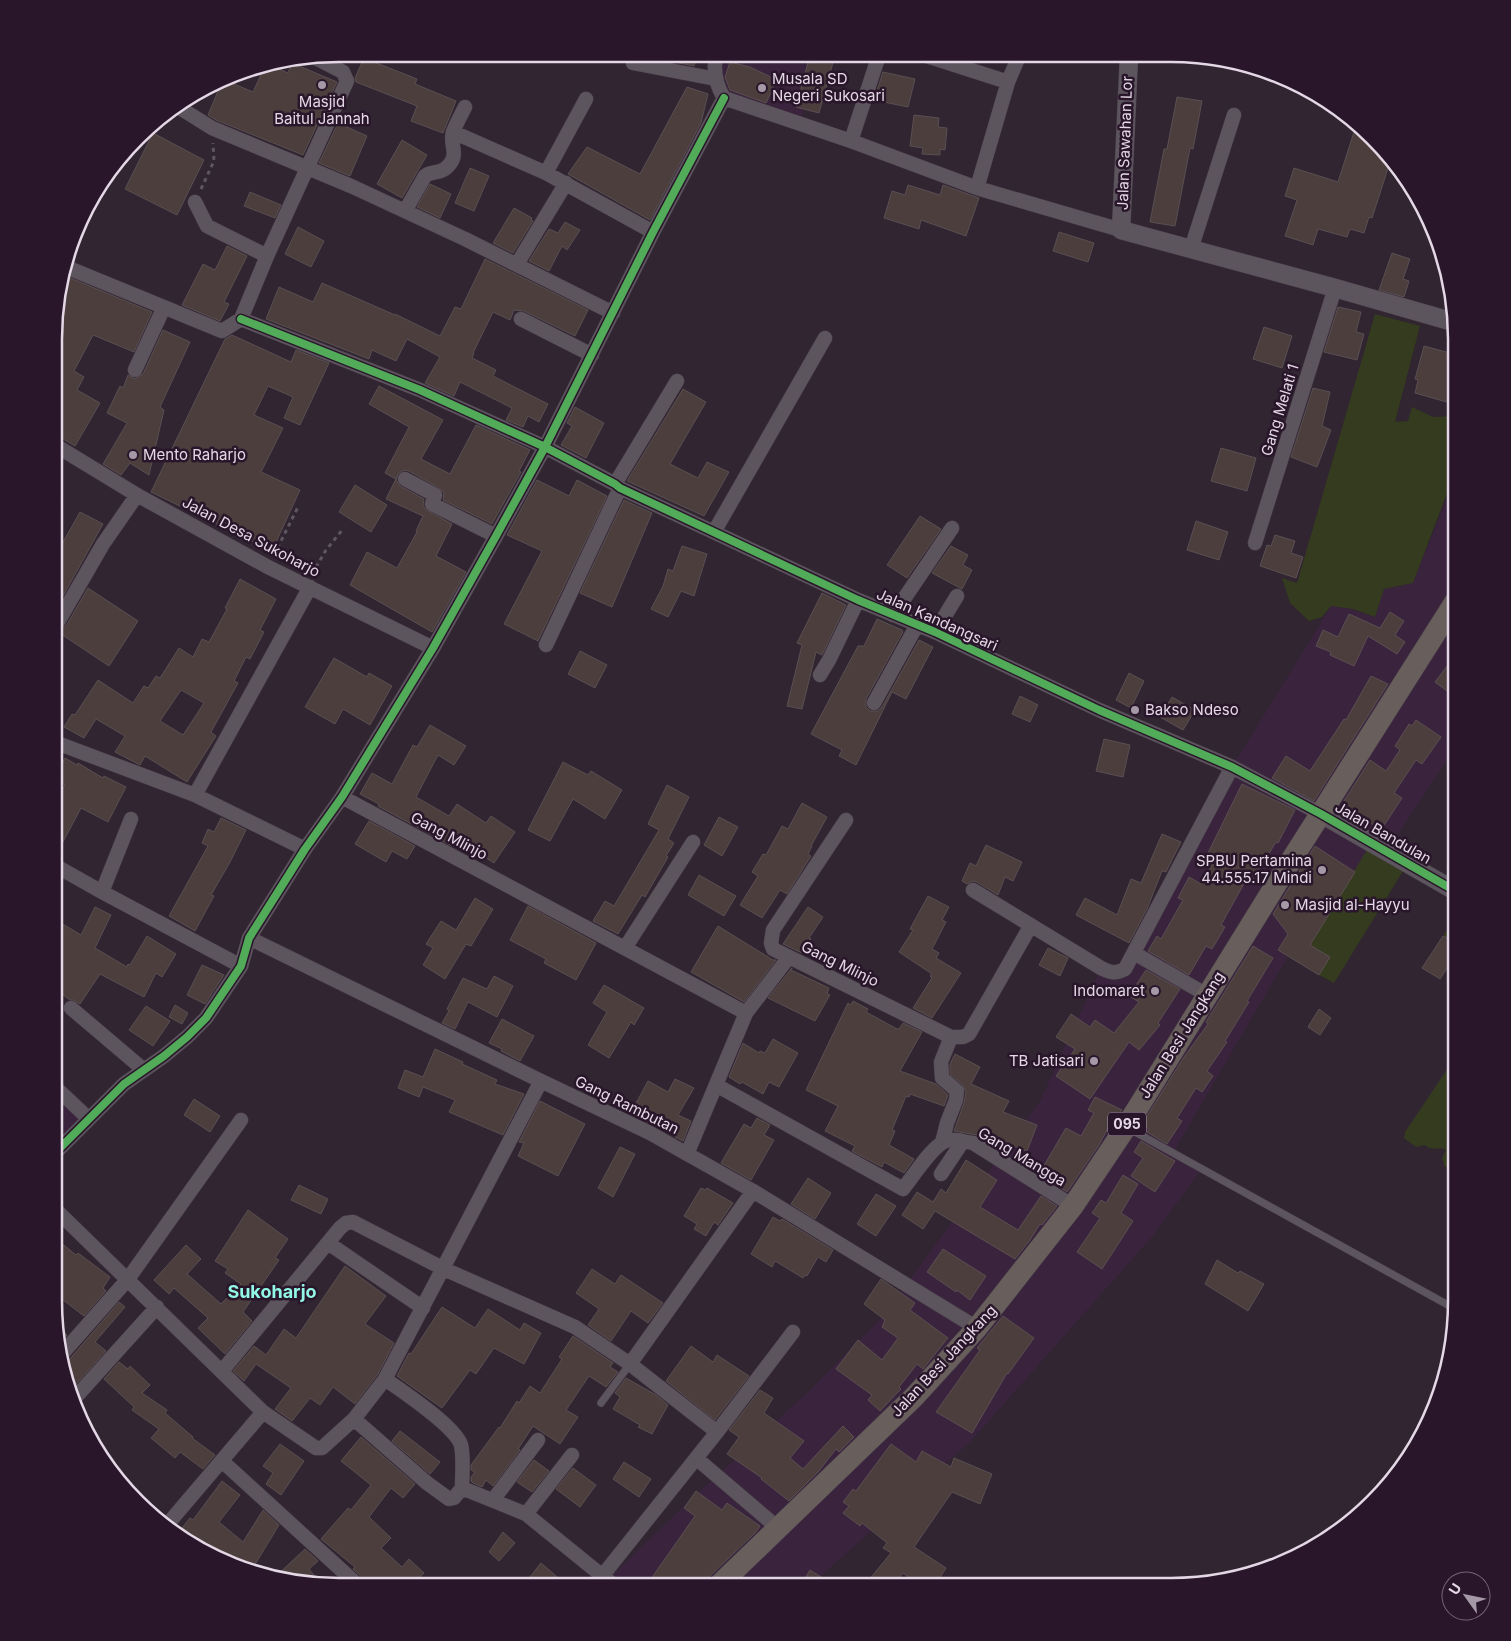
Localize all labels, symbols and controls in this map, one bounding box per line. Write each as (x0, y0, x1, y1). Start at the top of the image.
place label: Musala SD Negeri Sukosari (772, 69, 885, 105)
street label: Jalan Sawahan Lor (1113, 75, 1136, 210)
marker: Masjid Baitul Jannah (316, 79, 328, 91)
marker: Musala SD Negeri Sukosari (756, 82, 768, 94)
place label: Masjid Baitul Jannah (274, 92, 370, 128)
street label: Gang Melati 1 (1257, 362, 1303, 458)
place label: Mento Raharjo (143, 445, 246, 464)
marker: Mento Raharjo (127, 449, 139, 461)
street label: Jalan Desa Sukoharjo (179, 492, 323, 581)
street label: Jalan Kandangsari (873, 584, 1001, 655)
place label: Bakso Ndeso (1145, 700, 1239, 719)
marker: Bakso Ndeso (1129, 704, 1141, 716)
street label: Jalan Bandulan (1332, 797, 1435, 868)
street label: Gang Mlinjo (408, 807, 491, 864)
place label: SPBU Pertamina 44.555.17 Mindi (1196, 851, 1312, 887)
marker: SPBU Pertamina 44.555.17 Mindi (1316, 864, 1328, 876)
place label: Masjid al-Hayyu (1295, 895, 1410, 914)
marker: Masjid al-Hayyu (1279, 899, 1291, 911)
street label: Gang Mlinjo (798, 937, 882, 991)
street label: Jalan Besi Jangkang (1135, 968, 1228, 1102)
place label: Indomaret (1073, 981, 1145, 1000)
marker: Indomaret (1149, 985, 1161, 997)
place label: TB Jatisari (1009, 1051, 1084, 1070)
marker: TB Jatisari (1088, 1055, 1100, 1067)
street label: Gang Rambutan (572, 1071, 682, 1138)
road number: 095 (1108, 1112, 1146, 1136)
street label: Gang Mangga (975, 1123, 1070, 1190)
district label: Sukoharjo (227, 1281, 317, 1302)
street label: Jalan Besi Jangkang (887, 1301, 1000, 1421)
north arrow (1441, 1571, 1491, 1621)
text: U (1445, 1580, 1465, 1598)

